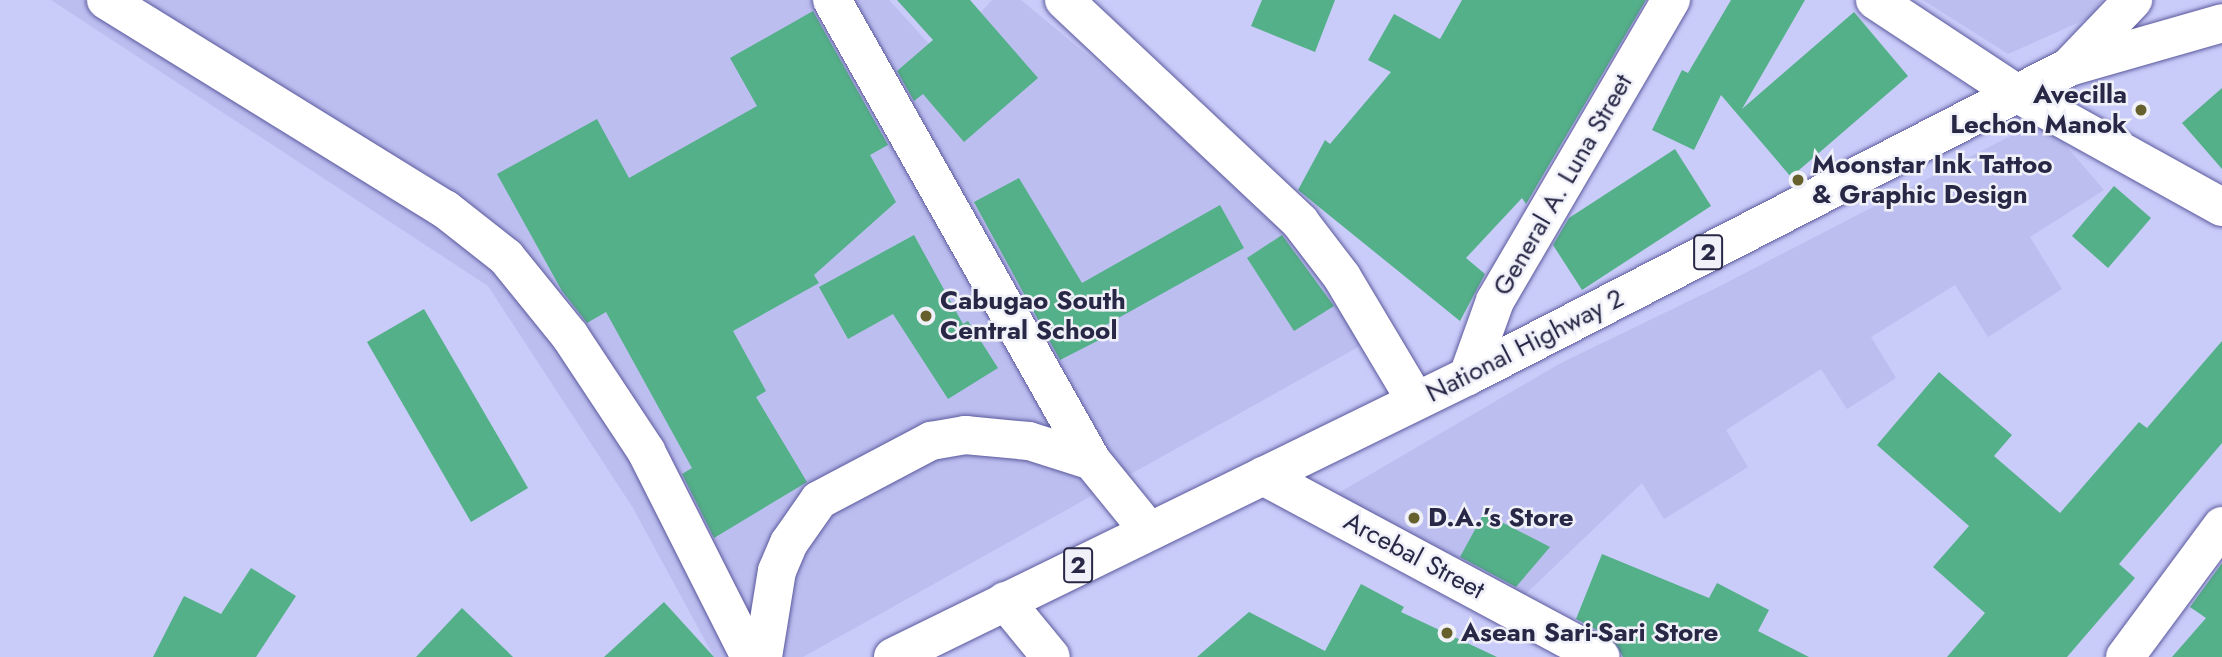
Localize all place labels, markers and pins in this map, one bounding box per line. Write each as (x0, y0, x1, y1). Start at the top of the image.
place label: Avecilla Lechon Manok (1950, 79, 2127, 140)
marker: Avecilla Lechon Manok (2133, 102, 2149, 118)
place label: Moonstar Ink Tattoo & Graphic Design (1812, 149, 2053, 210)
marker: Moonstar Ink Tattoo & Graphic Design (1790, 172, 1806, 188)
place label: Cabugao South Central School (940, 285, 1126, 346)
marker: Cabugao South Central School (918, 308, 934, 324)
place label: D.A.’s Store (1428, 502, 1574, 534)
marker: D.A.’s Store (1406, 510, 1422, 526)
place label: Asean Sari-Sari Store (1461, 617, 1719, 649)
marker: Asean Sari-Sari Store (1439, 625, 1455, 641)

